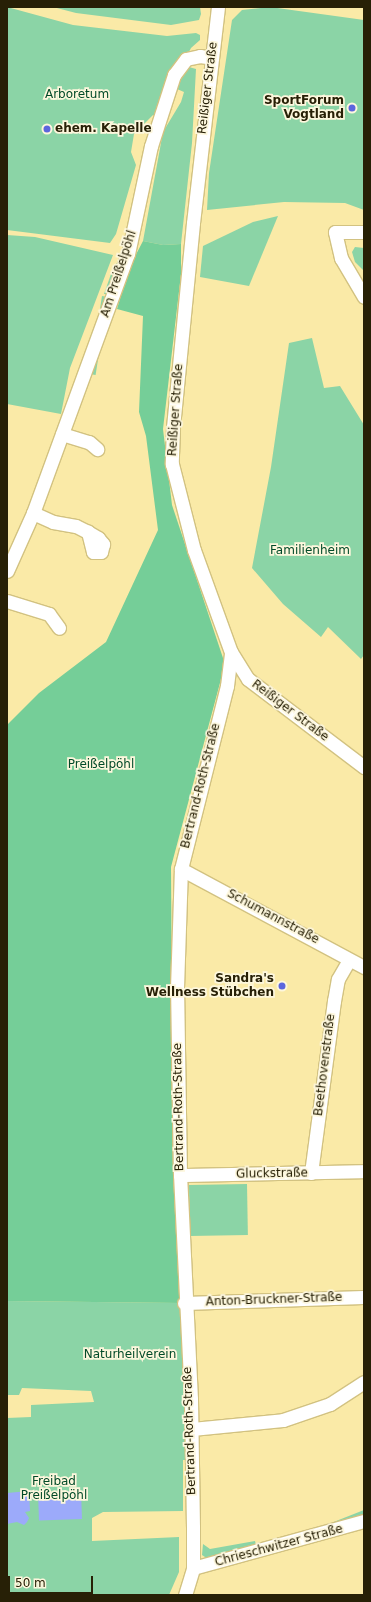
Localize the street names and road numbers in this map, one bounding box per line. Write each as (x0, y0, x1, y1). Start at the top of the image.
street label: Reißiger Straße (195, 41, 221, 135)
street label: Am Preißelpöhl (98, 229, 140, 319)
street label: Reißiger Straße (166, 363, 186, 457)
street label: Reißiger Straße (249, 677, 331, 745)
street label: Bertrand-Roth-Straße (178, 722, 224, 850)
street label: Schumannstraße (225, 887, 321, 947)
street label: Beethovenstraße (312, 1013, 338, 1117)
street label: Bertrand-Roth-Straße (171, 1043, 187, 1171)
street label: Gluckstraße (236, 1166, 308, 1182)
street label: Anton-Bruckner-Straße (205, 1290, 343, 1310)
street label: Bertrand-Roth-Straße (181, 1367, 199, 1495)
street label: Chrieschwitzer Straße (213, 1522, 345, 1570)

